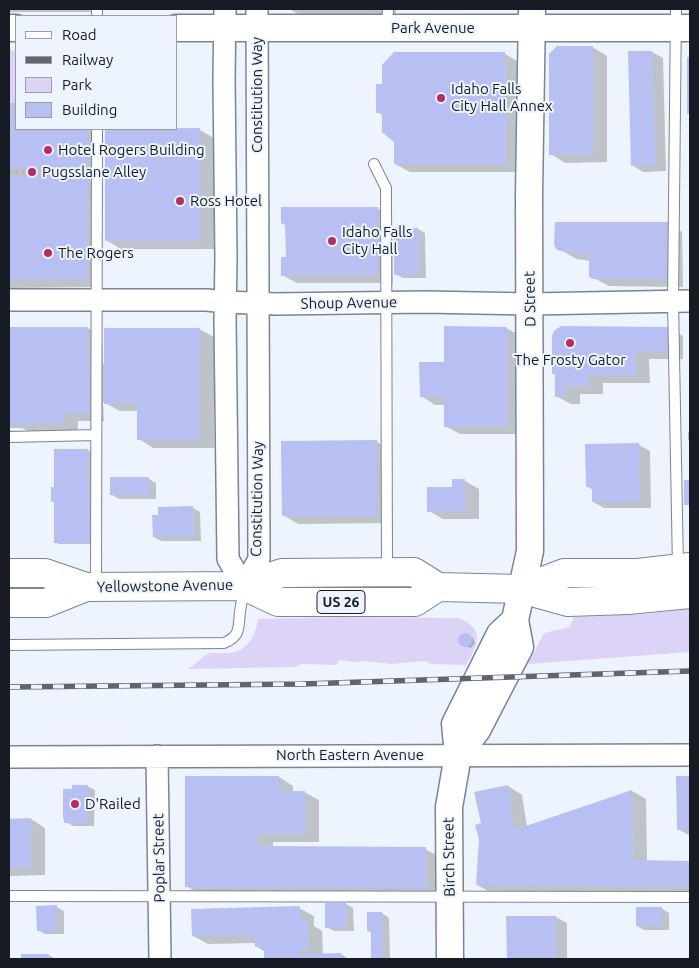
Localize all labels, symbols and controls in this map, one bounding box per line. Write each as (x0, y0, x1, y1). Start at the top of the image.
legend (15, 15, 178, 130)
street label: Park Avenue (391, 19, 475, 37)
text: Road (62, 26, 97, 43)
street label: Constitution Way (248, 37, 266, 153)
text: Railway (62, 51, 113, 68)
text: Park (62, 76, 92, 93)
place label: Idaho Falls City Hall Annex (451, 80, 553, 115)
marker: Idaho Falls City Hall Annex (435, 92, 447, 104)
text: Building (62, 101, 117, 118)
place label: Hotel Rogers Building (58, 141, 205, 159)
marker: Hotel Rogers Building (42, 144, 54, 156)
place label: Pugsslane Alley (42, 163, 146, 181)
marker: Pugsslane Alley (26, 166, 38, 178)
place label: Ross Hotel (190, 192, 262, 210)
marker: Ross Hotel (174, 195, 186, 207)
place label: Idaho Falls City Hall (342, 223, 412, 258)
marker: Idaho Falls City Hall (326, 235, 338, 247)
place label: The Rogers (58, 244, 134, 262)
marker: The Rogers (42, 247, 54, 259)
street label: D Street (521, 271, 539, 327)
street label: Shoup Avenue (301, 293, 397, 313)
marker: The Frosty Gator (564, 337, 576, 349)
place label: The Frosty Gator (514, 351, 626, 369)
street label: Constitution Way (247, 441, 267, 557)
street label: Yellowstone Avenue (97, 576, 233, 596)
road number: US 26 (317, 590, 365, 614)
street label: North Eastern Avenue (276, 746, 424, 764)
place label: D'Railed (85, 795, 141, 813)
marker: D'Railed (69, 798, 81, 810)
street label: Poplar Street (149, 813, 169, 903)
street label: Birch Street (439, 817, 459, 897)

